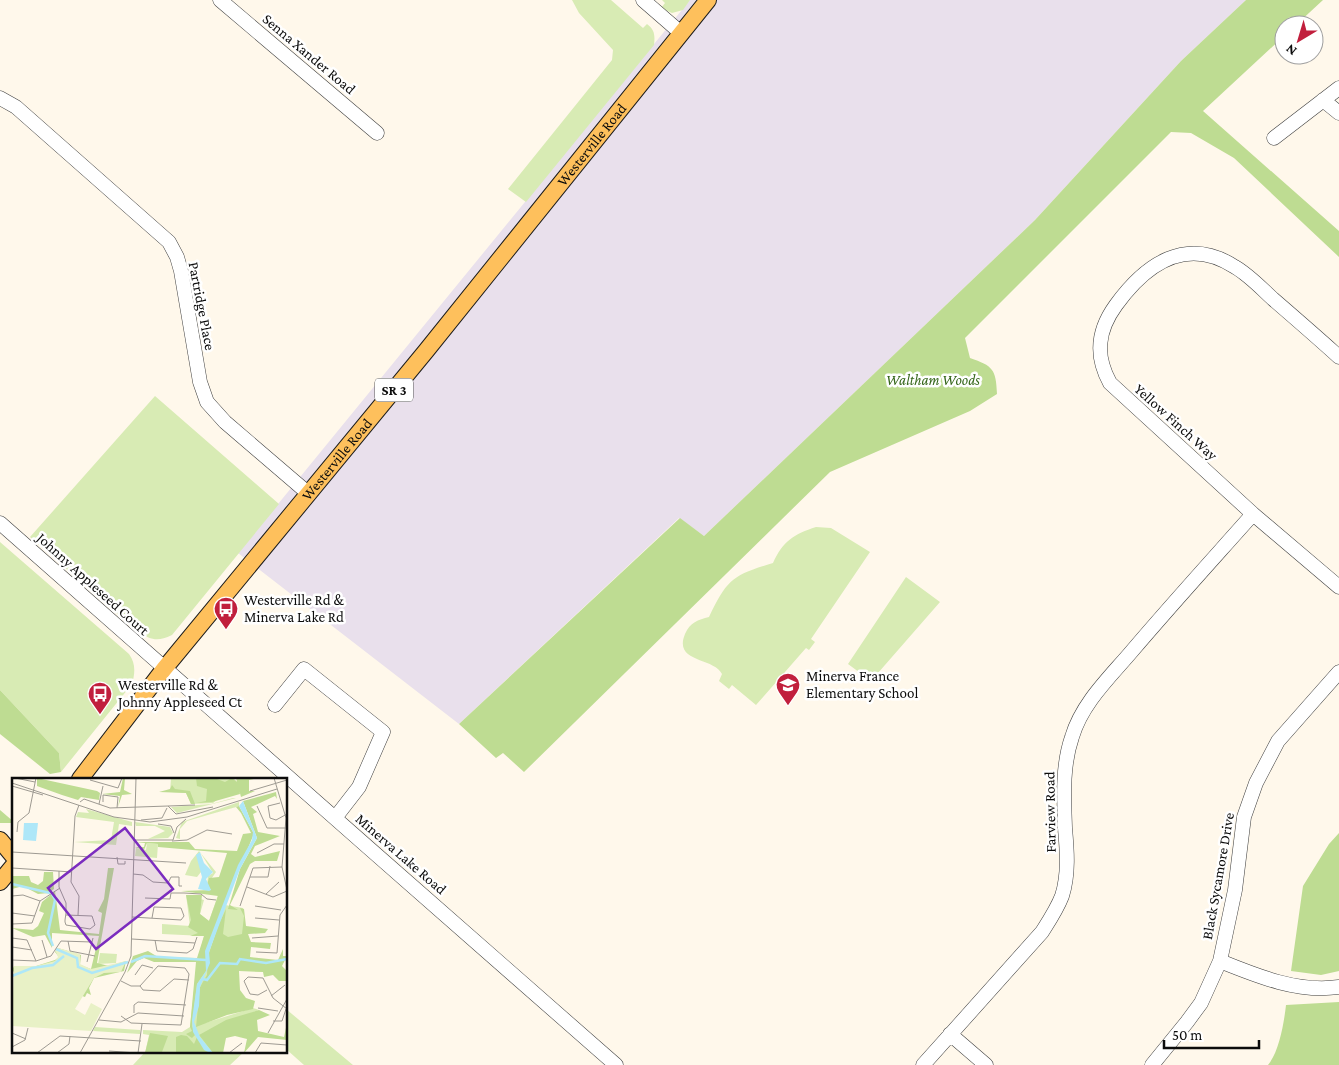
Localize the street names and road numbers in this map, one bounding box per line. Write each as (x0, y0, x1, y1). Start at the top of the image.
street label: Senna Xander Road (259, 11, 359, 97)
street label: Westerville Road (554, 100, 630, 189)
street label: Partridge Place (185, 261, 218, 352)
road number: SR 3 (375, 378, 413, 402)
street label: Yellow Finch Way (1131, 381, 1221, 464)
street label: Westerville Road (298, 415, 375, 503)
street label: Johnny Appleseed Court (32, 528, 153, 640)
street label: Farview Road (1041, 771, 1059, 853)
street label: Minerva Lake Road (353, 810, 449, 898)
street label: Black Sycamore Drive (1199, 811, 1238, 941)

